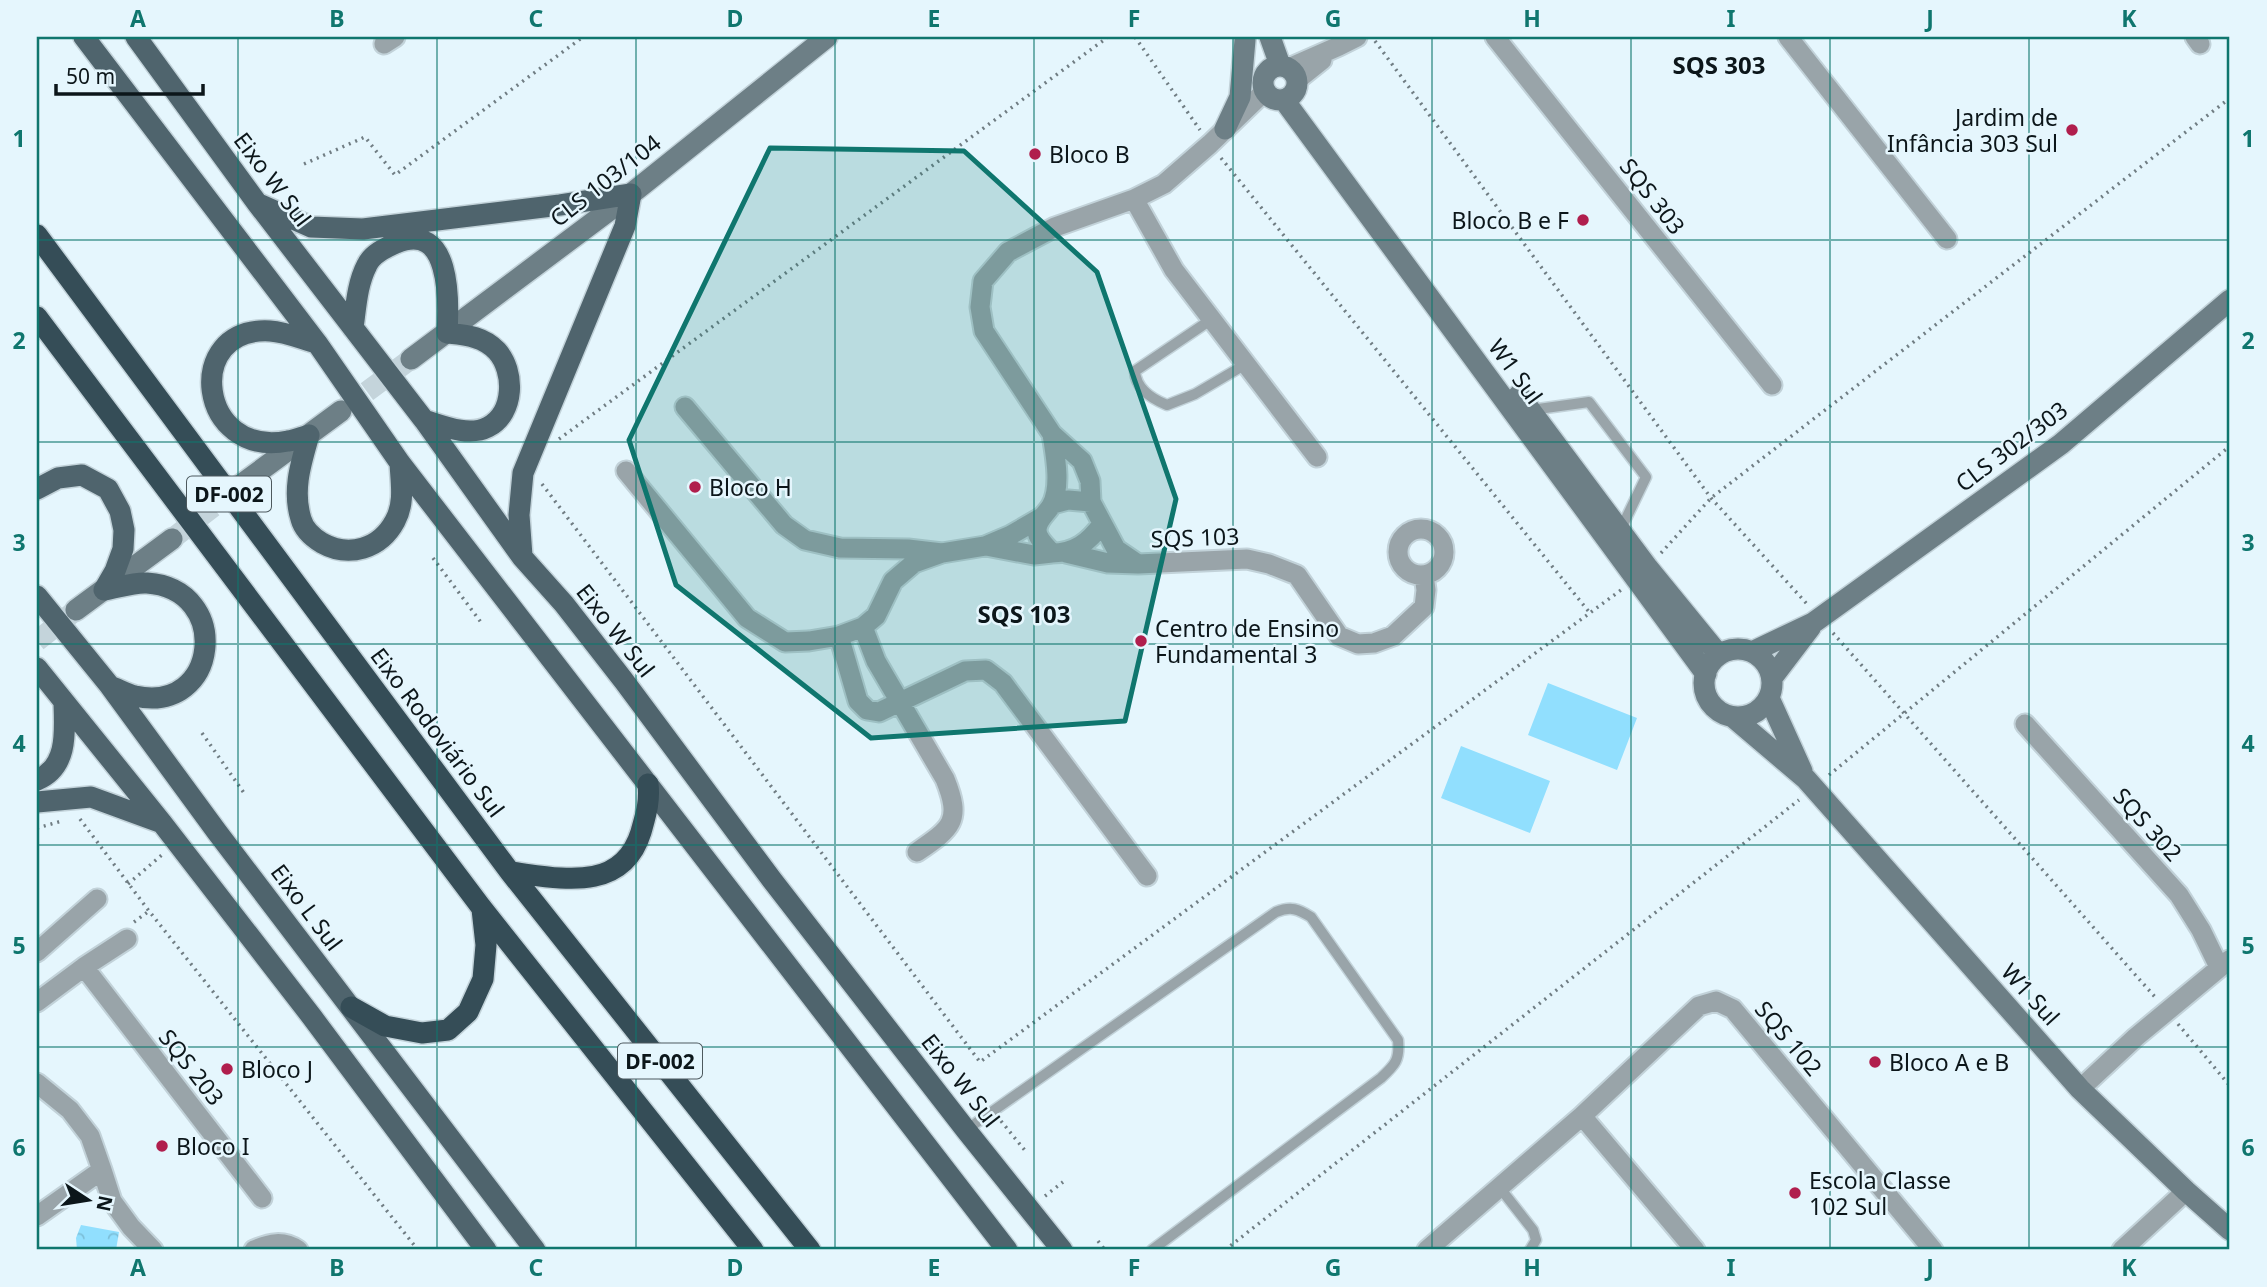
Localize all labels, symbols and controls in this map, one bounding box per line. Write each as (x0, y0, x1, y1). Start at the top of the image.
text: A (130, 2, 146, 34)
text: B (329, 2, 345, 34)
text: C (529, 2, 544, 34)
text: D (727, 2, 743, 34)
text: E (928, 2, 940, 34)
text: F (1128, 2, 1140, 34)
text: G (1325, 2, 1341, 34)
text: H (1523, 2, 1541, 34)
text: I (1727, 2, 1736, 34)
text: J (1924, 2, 1934, 34)
text: K (2121, 2, 2137, 34)
district label: SQS 303 (1673, 48, 1765, 81)
scale bar (56, 52, 203, 96)
text: 50 m (66, 62, 115, 90)
place label: Jardim de Infância 303 Sul (1887, 101, 2058, 159)
text: 1 (12, 122, 26, 154)
marker: Jardim de Infância 303 Sul (2064, 122, 2080, 138)
text: 1 (2241, 122, 2255, 154)
street label: Eixo W Sul (227, 125, 319, 233)
street label: CLS 103/104 (543, 127, 667, 233)
place label: Bloco B (1049, 138, 1130, 170)
marker: Bloco B (1027, 146, 1043, 162)
street label: SQS 303 (1613, 151, 1693, 241)
place label: Bloco B e F (1451, 204, 1569, 236)
marker: Bloco B e F (1575, 212, 1591, 228)
text: 2 (12, 324, 26, 356)
text: 2 (2241, 324, 2255, 356)
street label: W1 Sul (1482, 332, 1550, 410)
street label: CLS 302/303 (1948, 393, 2074, 499)
place label: Bloco H (709, 471, 792, 503)
road number: DF-002 (187, 476, 271, 512)
marker: Bloco H (687, 479, 703, 495)
street label: SQS 103 (1150, 519, 1240, 555)
text: 3 (12, 526, 26, 558)
text: 3 (2241, 526, 2255, 558)
street label: Eixo W Sul (569, 577, 663, 683)
district label: SQS 103 (978, 597, 1070, 630)
place label: Centro de Ensino Fundamental 3 (1155, 612, 1339, 670)
marker: Centro de Ensino Fundamental 3 (1133, 633, 1149, 649)
street label: Eixo Rodoviário Sul (364, 641, 512, 823)
text: 4 (12, 727, 26, 759)
text: 4 (2241, 727, 2255, 759)
street label: SQS 302 (2106, 780, 2190, 868)
street label: Eixo L Sul (264, 857, 350, 957)
text: 5 (12, 929, 26, 961)
text: 5 (2241, 929, 2255, 961)
street label: W1 Sul (1995, 956, 2067, 1032)
street label: SQS 102 (1748, 994, 1830, 1082)
street label: SQS 203 (152, 1022, 232, 1112)
street label: Eixo W Sul (914, 1027, 1008, 1133)
road number: DF-002 (618, 1044, 702, 1078)
place label: Bloco A e B (1889, 1046, 2009, 1078)
place label: Bloco J (241, 1053, 313, 1085)
marker: Bloco A e B (1867, 1054, 1883, 1070)
marker: Bloco J (219, 1061, 235, 1077)
place label: Bloco I (176, 1130, 250, 1162)
text: 6 (12, 1131, 26, 1163)
text: 6 (2241, 1131, 2255, 1163)
marker: Bloco I (154, 1138, 170, 1154)
north arrow (52, 1164, 122, 1234)
place label: Escola Classe 102 Sul (1809, 1164, 1951, 1222)
marker: Escola Classe 102 Sul (1787, 1185, 1803, 1201)
text: N (90, 1193, 119, 1214)
text: A (130, 1251, 146, 1283)
text: B (329, 1251, 345, 1283)
text: C (529, 1251, 544, 1283)
text: D (727, 1251, 743, 1283)
text: E (928, 1251, 940, 1283)
text: F (1128, 1251, 1140, 1283)
text: G (1325, 1251, 1341, 1283)
text: H (1523, 1251, 1541, 1283)
text: I (1727, 1251, 1736, 1283)
text: J (1924, 1251, 1934, 1283)
text: K (2121, 1251, 2137, 1283)

